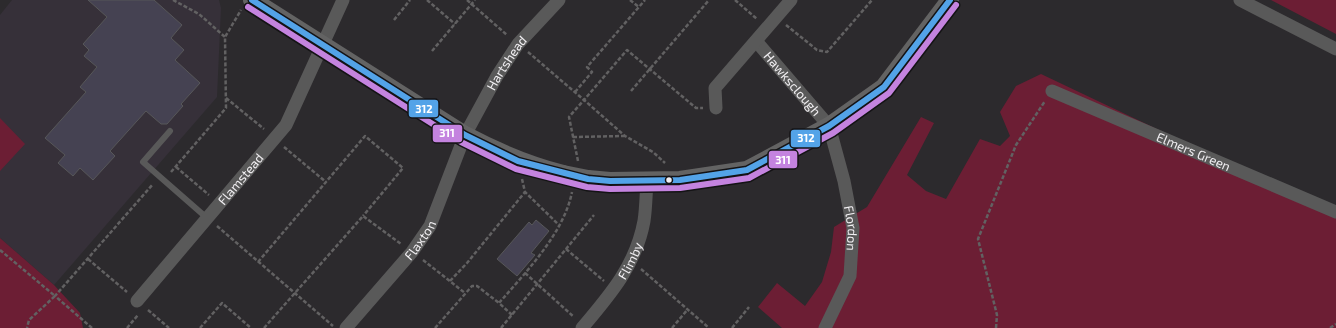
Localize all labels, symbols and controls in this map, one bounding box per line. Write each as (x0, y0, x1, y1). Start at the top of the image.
street label: Hartshead (483, 32, 530, 93)
street label: Hawksclough (760, 48, 825, 119)
line badge: 312 (408, 99, 439, 118)
text: 312 (415, 102, 433, 115)
line badge: 311 (432, 124, 463, 143)
text: 311 (439, 126, 455, 139)
line badge: 312 (790, 129, 821, 148)
street label: Elmers Green (1154, 129, 1233, 174)
text: 312 (797, 131, 815, 144)
street label: Flamstead (214, 150, 267, 208)
line badge: 311 (768, 150, 798, 169)
text: 311 (775, 153, 791, 166)
unlabelled marker (664, 175, 674, 185)
street label: Flordon (841, 204, 861, 251)
street label: Flaxton (401, 218, 439, 263)
street label: Flimby (614, 240, 646, 282)

